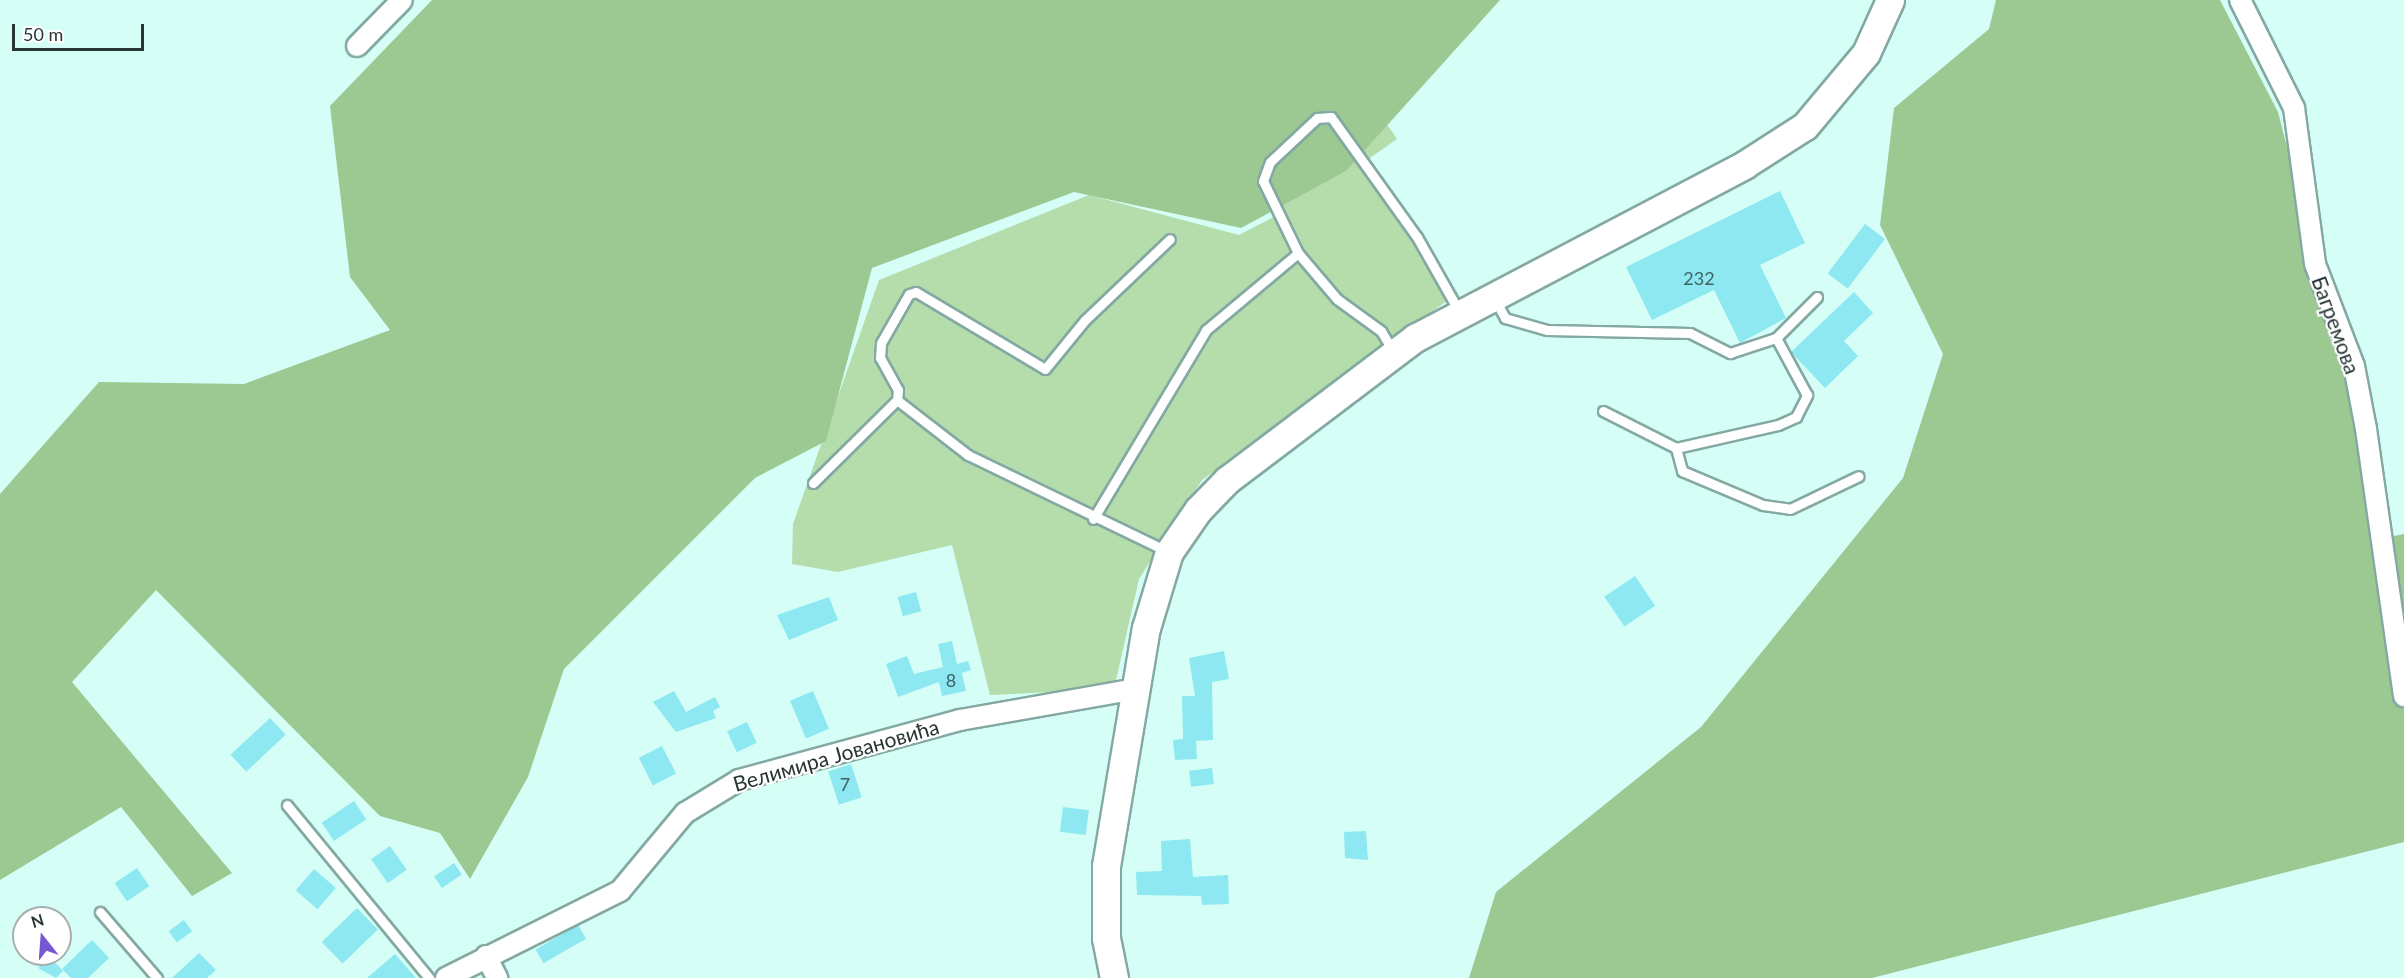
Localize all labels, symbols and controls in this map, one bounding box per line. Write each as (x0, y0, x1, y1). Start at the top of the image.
scale bar (15, 12, 147, 50)
text: 50 m (23, 23, 63, 45)
house number: 232 (1683, 267, 1715, 289)
street label: Багремова (2307, 273, 2365, 377)
house number: 8 (946, 669, 956, 691)
street label: Велимира Јовановића (730, 714, 942, 796)
house number: 7 (840, 773, 850, 795)
north arrow (12, 906, 72, 966)
text: N (28, 909, 46, 931)

